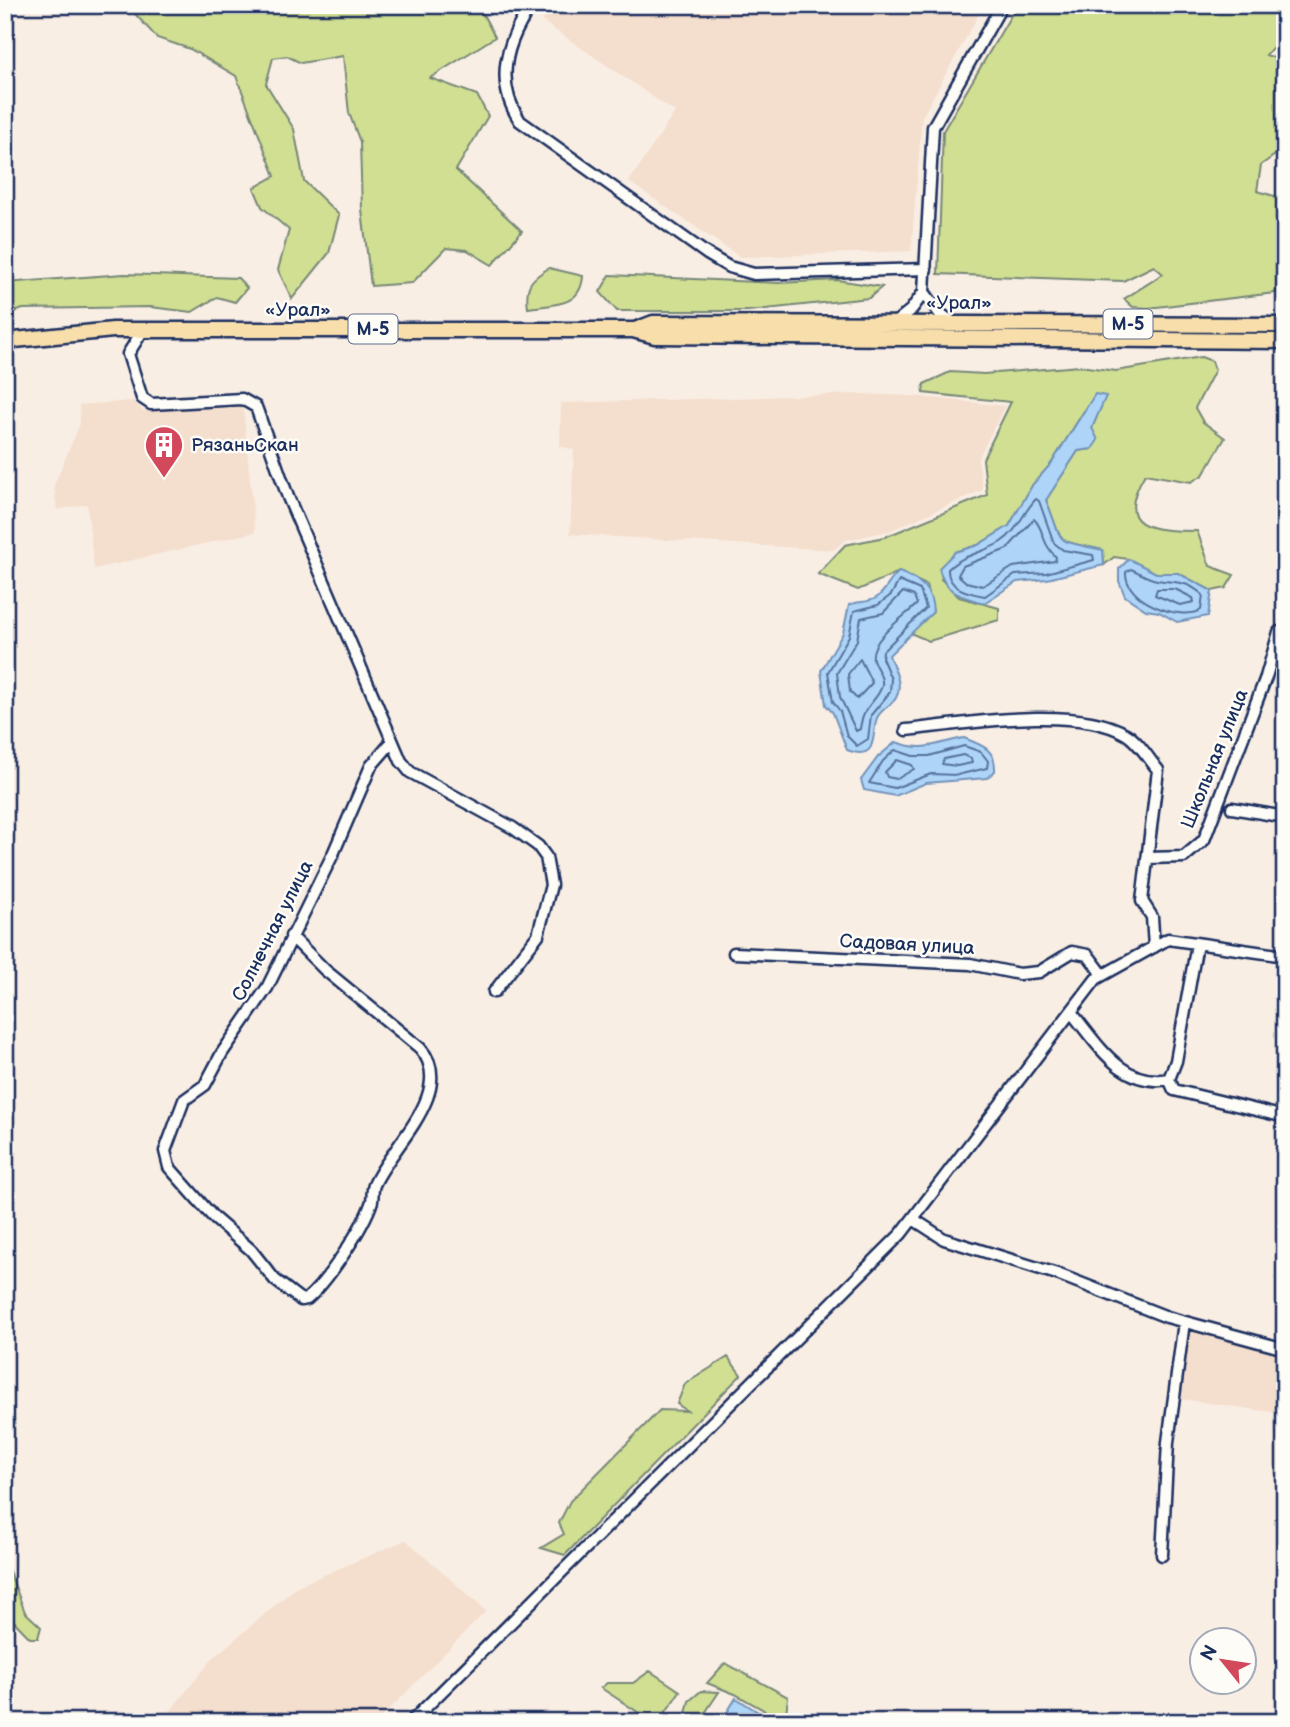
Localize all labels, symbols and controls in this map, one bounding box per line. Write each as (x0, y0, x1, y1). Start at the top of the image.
street label: «Урал» (926, 292, 992, 315)
street label: «Урал» (265, 299, 331, 322)
road number: М-5 (1104, 310, 1152, 338)
road number: М-5 (348, 314, 398, 344)
building icon: РязаньСкан (143, 424, 185, 479)
place label: РязаньСкан (191, 434, 299, 457)
street label: Школьная улица (1177, 686, 1253, 832)
street label: Солнечная улица (228, 857, 318, 1005)
street label: Садовая улица (839, 930, 975, 960)
north arrow (1188, 1626, 1258, 1696)
text: N (1196, 1641, 1223, 1665)

